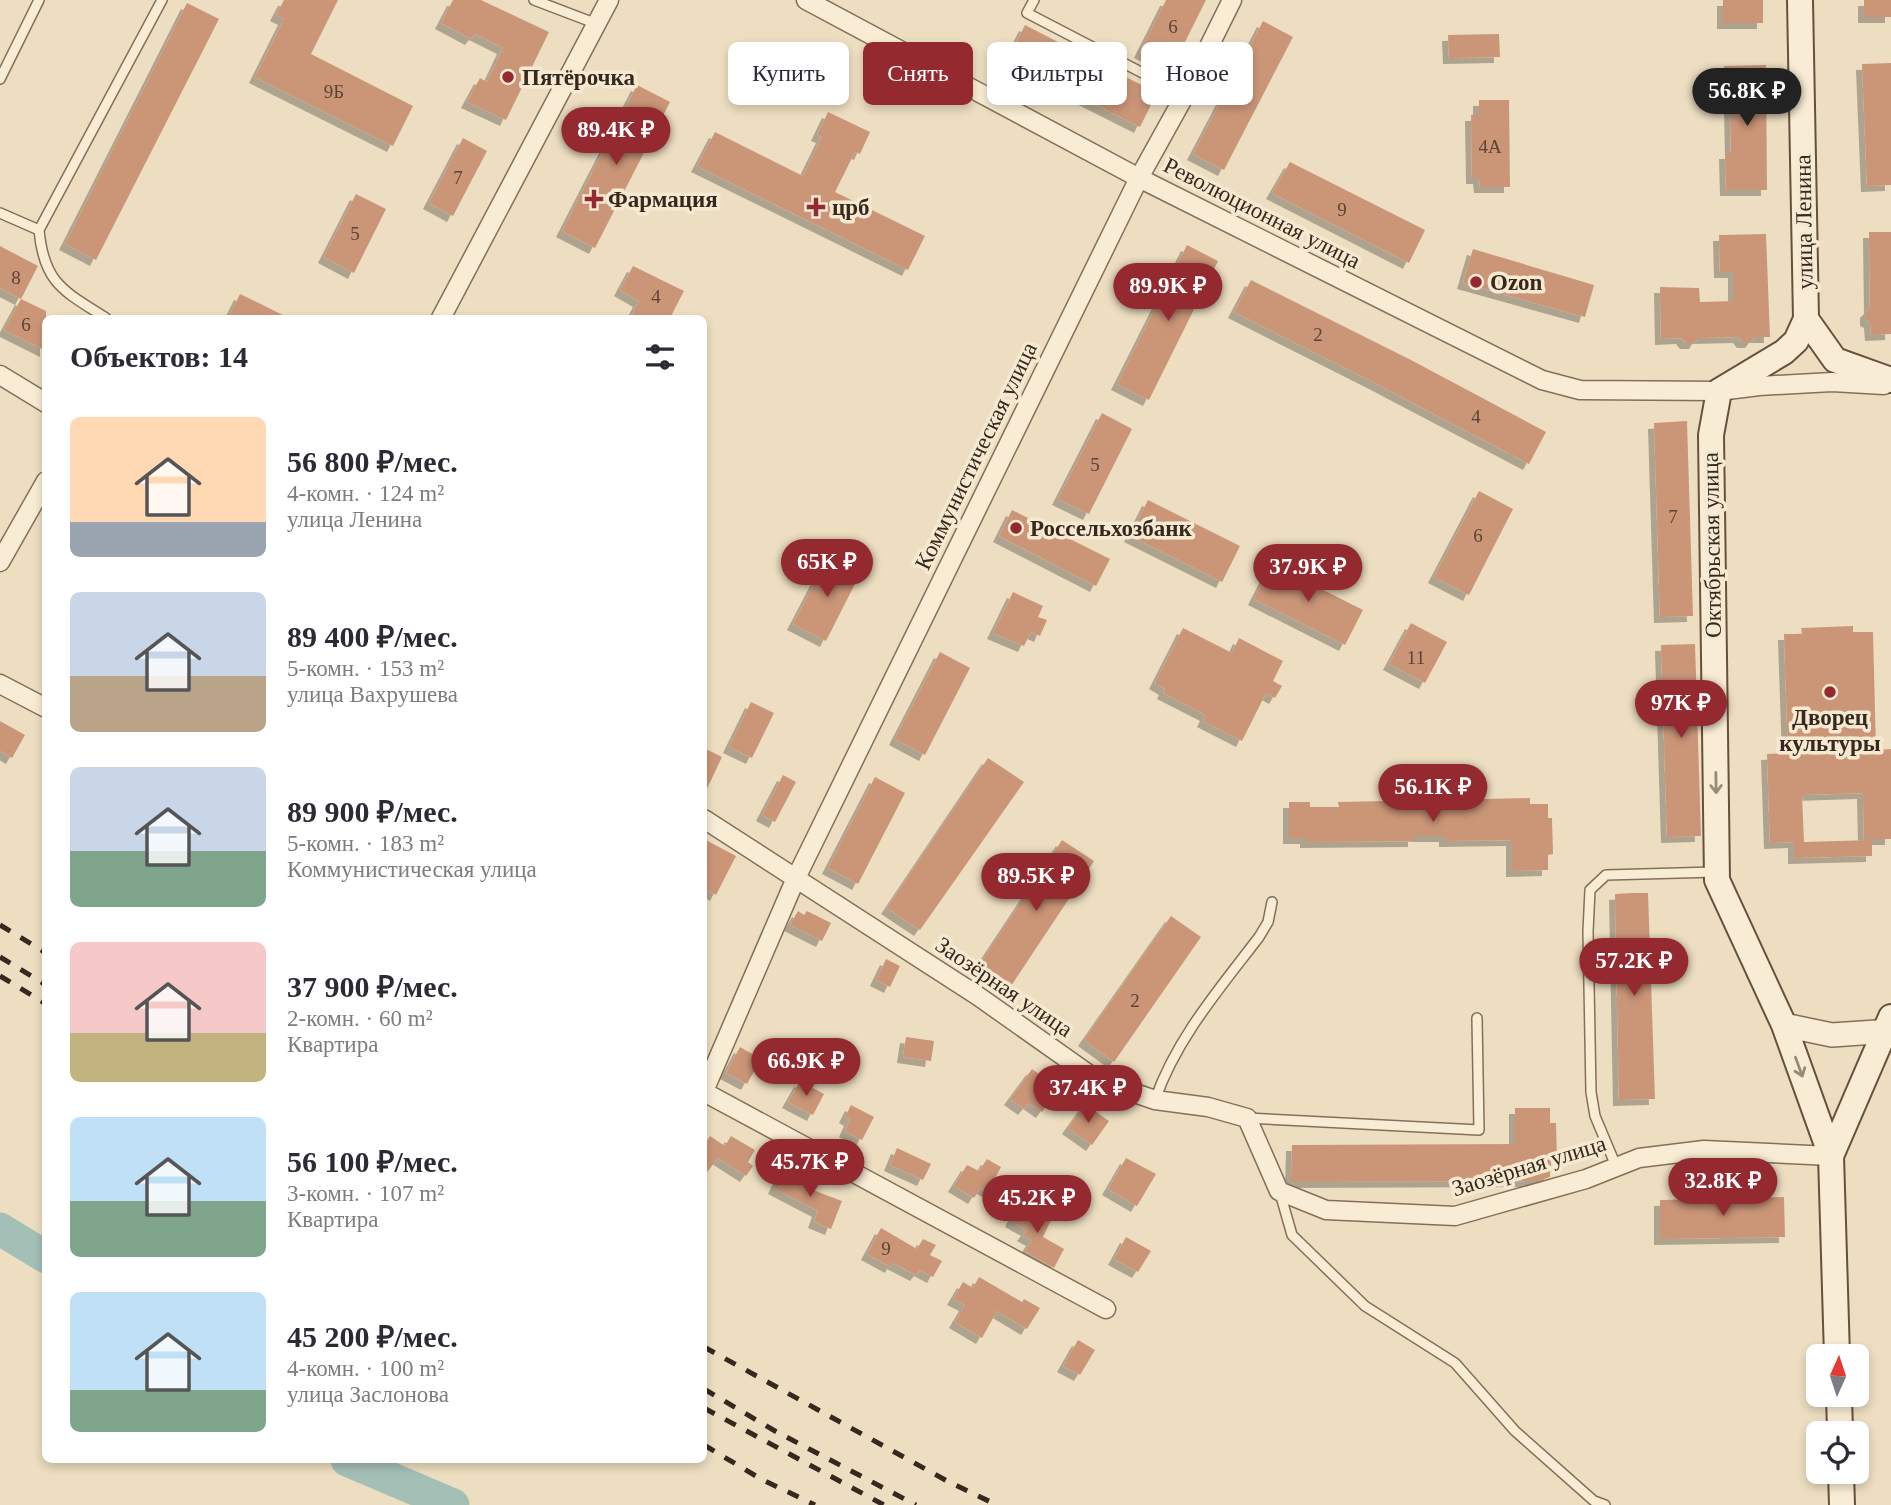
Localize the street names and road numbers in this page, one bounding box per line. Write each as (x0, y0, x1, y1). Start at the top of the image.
street label: Революционная улица (1160, 153, 1364, 273)
street label: улица Ленина (1790, 154, 1818, 290)
street label: Коммунистическая улица (910, 338, 1042, 574)
street label: Октябрьская улица (1698, 452, 1726, 638)
street label: Заозёрная улица (931, 932, 1077, 1042)
street label: Заозёрная улица (1449, 1131, 1609, 1201)

